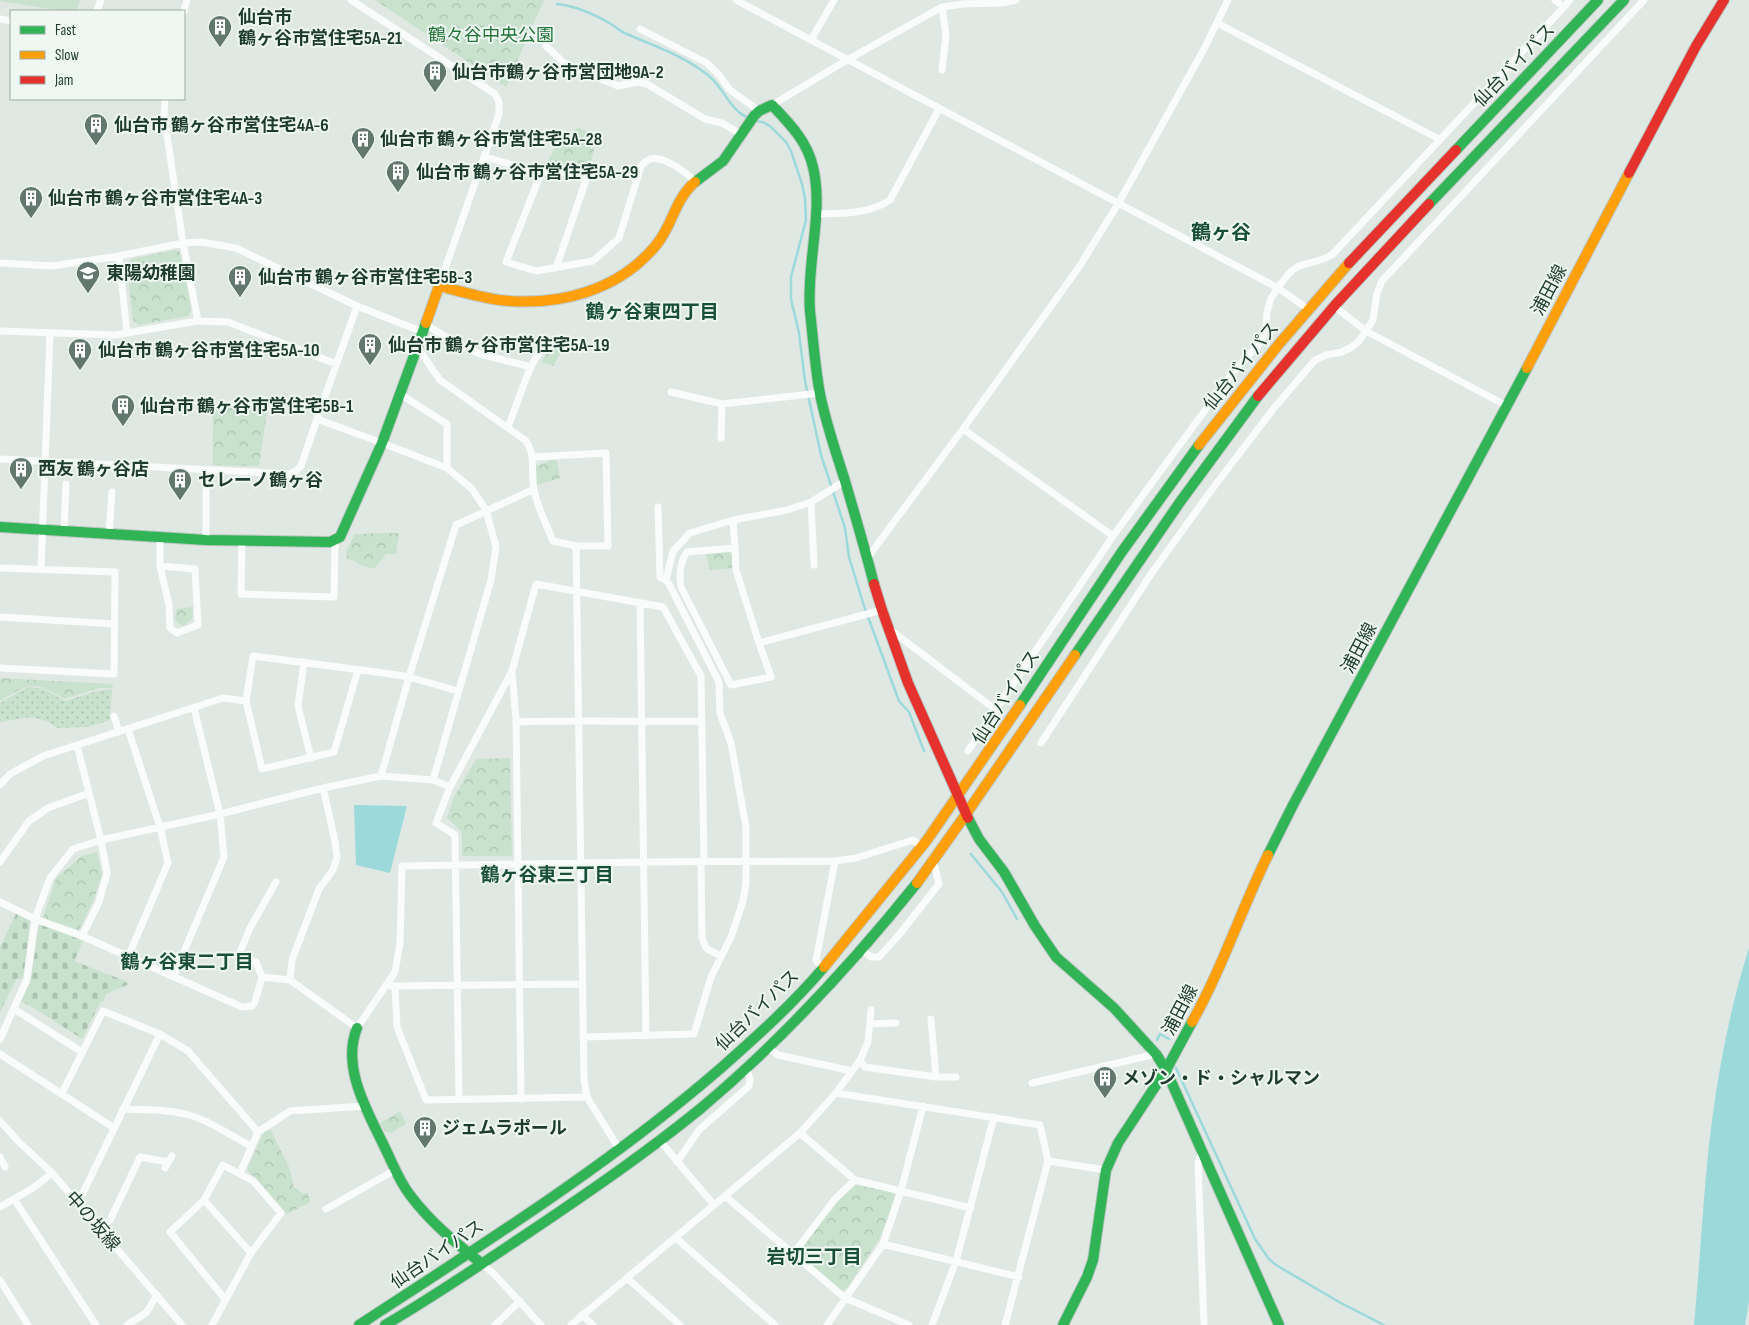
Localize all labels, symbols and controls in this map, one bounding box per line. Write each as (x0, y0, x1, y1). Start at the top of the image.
place label: 仙台市 鶴ヶ谷市営住宅5A-21 (238, 7, 402, 49)
legend (10, 10, 185, 100)
building icon: 仙台市 鶴ヶ谷市営住宅5A-21 (207, 14, 233, 48)
street label: 仙台バイパス (1469, 19, 1559, 111)
text: Fast (55, 21, 77, 40)
park label: 鶴々谷中央公園 (428, 25, 554, 46)
text: Slow (55, 46, 79, 65)
building icon: 仙台市鶴ヶ谷市営団地9A-2 (422, 59, 448, 93)
place label: 仙台市鶴ヶ谷市営団地9A-2 (452, 62, 664, 83)
text: Jam (54, 71, 73, 90)
building icon: 仙台市 鶴ヶ谷市営住宅4A-6 (83, 112, 109, 146)
place label: 仙台市 鶴ヶ谷市営住宅4A-6 (114, 115, 329, 136)
building icon: 仙台市 鶴ヶ谷市営住宅5A-28 (350, 126, 376, 160)
place label: 仙台市 鶴ヶ谷市営住宅5A-28 (380, 129, 602, 150)
building icon: 仙台市 鶴ヶ谷市営住宅5A-29 (385, 159, 411, 193)
place label: 仙台市 鶴ヶ谷市営住宅5A-29 (416, 162, 638, 183)
building icon: 仙台市 鶴ヶ谷市営住宅4A-3 (18, 185, 44, 219)
place label: 仙台市 鶴ヶ谷市営住宅4A-3 (48, 188, 262, 209)
district label: 鶴ヶ谷 (1191, 221, 1251, 245)
school or university icon: 東陽幼稚園 (75, 260, 101, 294)
street label: 浦田線 (1527, 261, 1571, 319)
place label: 東陽幼稚園 (106, 263, 196, 284)
building icon: 仙台市 鶴ヶ谷市営住宅5B-3 (227, 264, 253, 298)
place label: 仙台市 鶴ヶ谷市営住宅5B-3 (258, 267, 472, 288)
district label: 鶴ヶ谷東四丁目 (585, 301, 719, 324)
street label: 仙台バイパス (1199, 318, 1283, 415)
building icon: 仙台市 鶴ヶ谷市営住宅5A-19 (357, 332, 383, 366)
place label: 仙台市 鶴ヶ谷市営住宅5A-19 (388, 335, 609, 356)
building icon: 仙台市 鶴ヶ谷市営住宅5A-10 (67, 337, 93, 371)
place label: 仙台市 鶴ヶ谷市営住宅5A-10 (98, 340, 320, 361)
building icon: 仙台市 鶴ヶ谷市営住宅5B-1 (110, 393, 136, 427)
place label: 仙台市 鶴ヶ谷市営住宅5B-1 (140, 396, 353, 417)
building icon: 西友 鶴ヶ谷店 (8, 456, 34, 490)
place label: 西友 鶴ヶ谷店 (38, 459, 149, 480)
building icon: セレーノ鶴ヶ谷 (167, 467, 193, 501)
place label: セレーノ鶴ヶ谷 (198, 470, 323, 491)
street label: 浦田線 (1337, 619, 1381, 677)
street label: 仙台バイパス (968, 646, 1045, 748)
district label: 鶴ヶ谷東三丁目 (480, 864, 614, 887)
district label: 鶴ヶ谷東二丁目 (120, 951, 254, 974)
street label: 仙台バイパス (711, 965, 803, 1055)
street label: 浦田線 (1158, 981, 1202, 1039)
building icon: メゾン・ド・シャルマン (1092, 1065, 1118, 1099)
place label: メゾン・ド・シャルマン (1122, 1068, 1320, 1089)
building icon: ジェムラポール (412, 1115, 438, 1149)
place label: ジェムラポール (442, 1118, 567, 1139)
street label: 中の坂線 (61, 1187, 124, 1255)
street label: 仙台バイパス (387, 1216, 488, 1293)
district label: 岩切三丁目 (766, 1246, 862, 1269)

